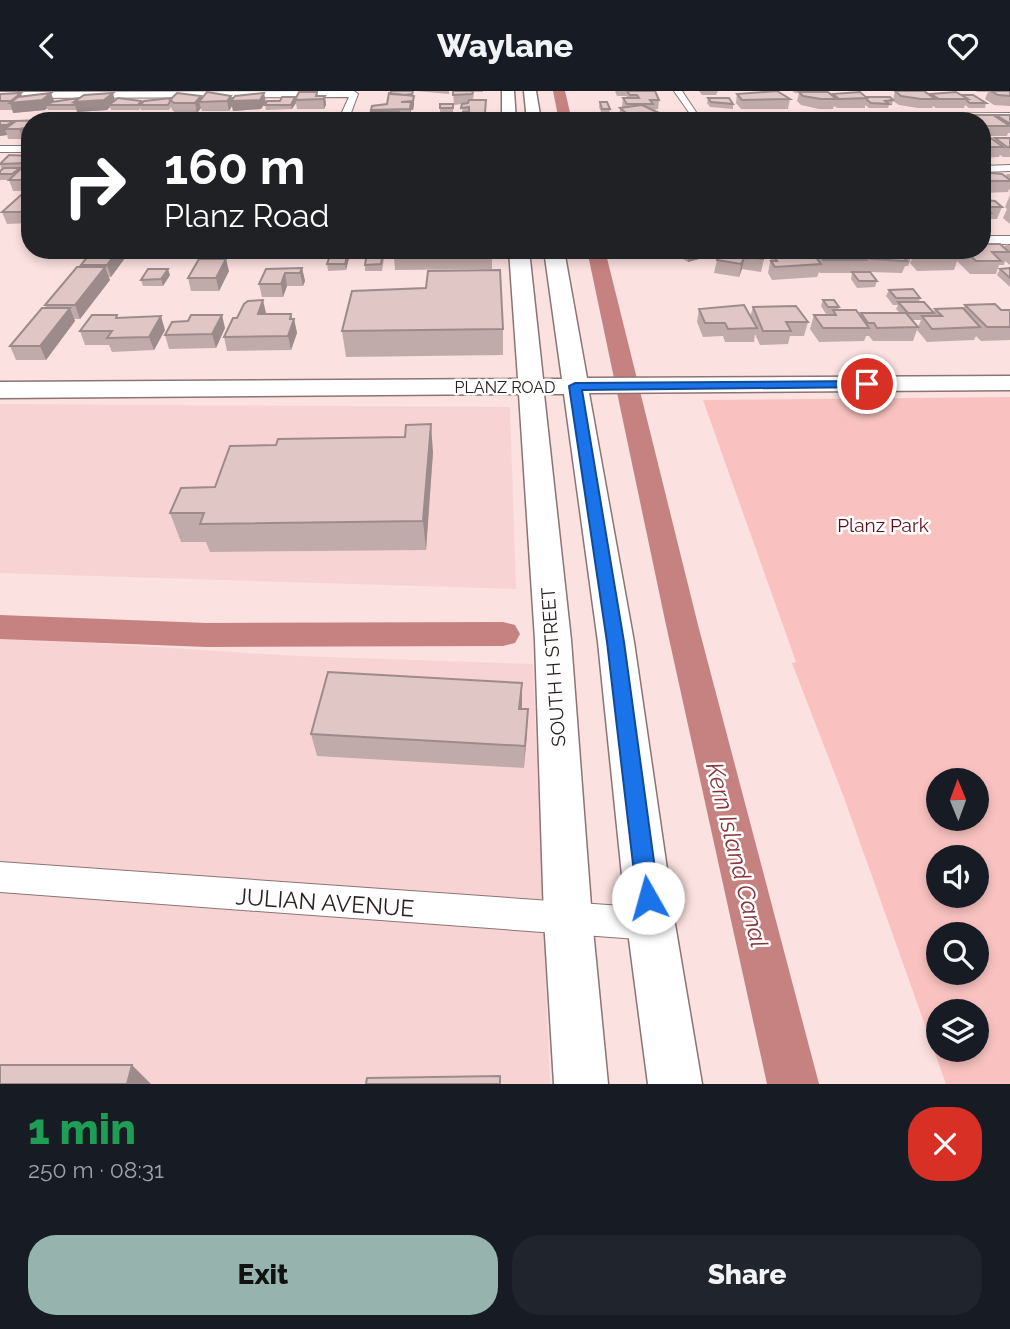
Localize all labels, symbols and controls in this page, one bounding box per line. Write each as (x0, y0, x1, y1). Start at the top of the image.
icon: back (28, 27, 66, 65)
text: Waylane (437, 27, 573, 64)
icon: heart (944, 27, 982, 65)
text: 160 m (164, 138, 305, 195)
icon: right (49, 140, 140, 231)
text: Planz Road (164, 197, 329, 234)
pin (837, 354, 897, 414)
icon: arrive (848, 365, 886, 403)
street label: PLANZ ROAD (455, 378, 555, 397)
park label: Planz Park (837, 514, 929, 536)
street label: SOUTH H STREET (536, 586, 570, 747)
water label: Kern Island Canal (700, 759, 774, 951)
north arrow (926, 768, 989, 831)
map controls (926, 768, 989, 1062)
button: sound (926, 845, 989, 908)
position arrow (611, 861, 685, 935)
street label: JULIAN AVENUE (235, 882, 415, 922)
button: search (926, 922, 989, 985)
button: layers (926, 999, 989, 1062)
text: 1 min (28, 1105, 136, 1154)
button: close (908, 1107, 982, 1181)
text: 250 m · 08:31 (28, 1156, 164, 1183)
button: Exit (28, 1235, 498, 1315)
button: Share (512, 1235, 982, 1315)

